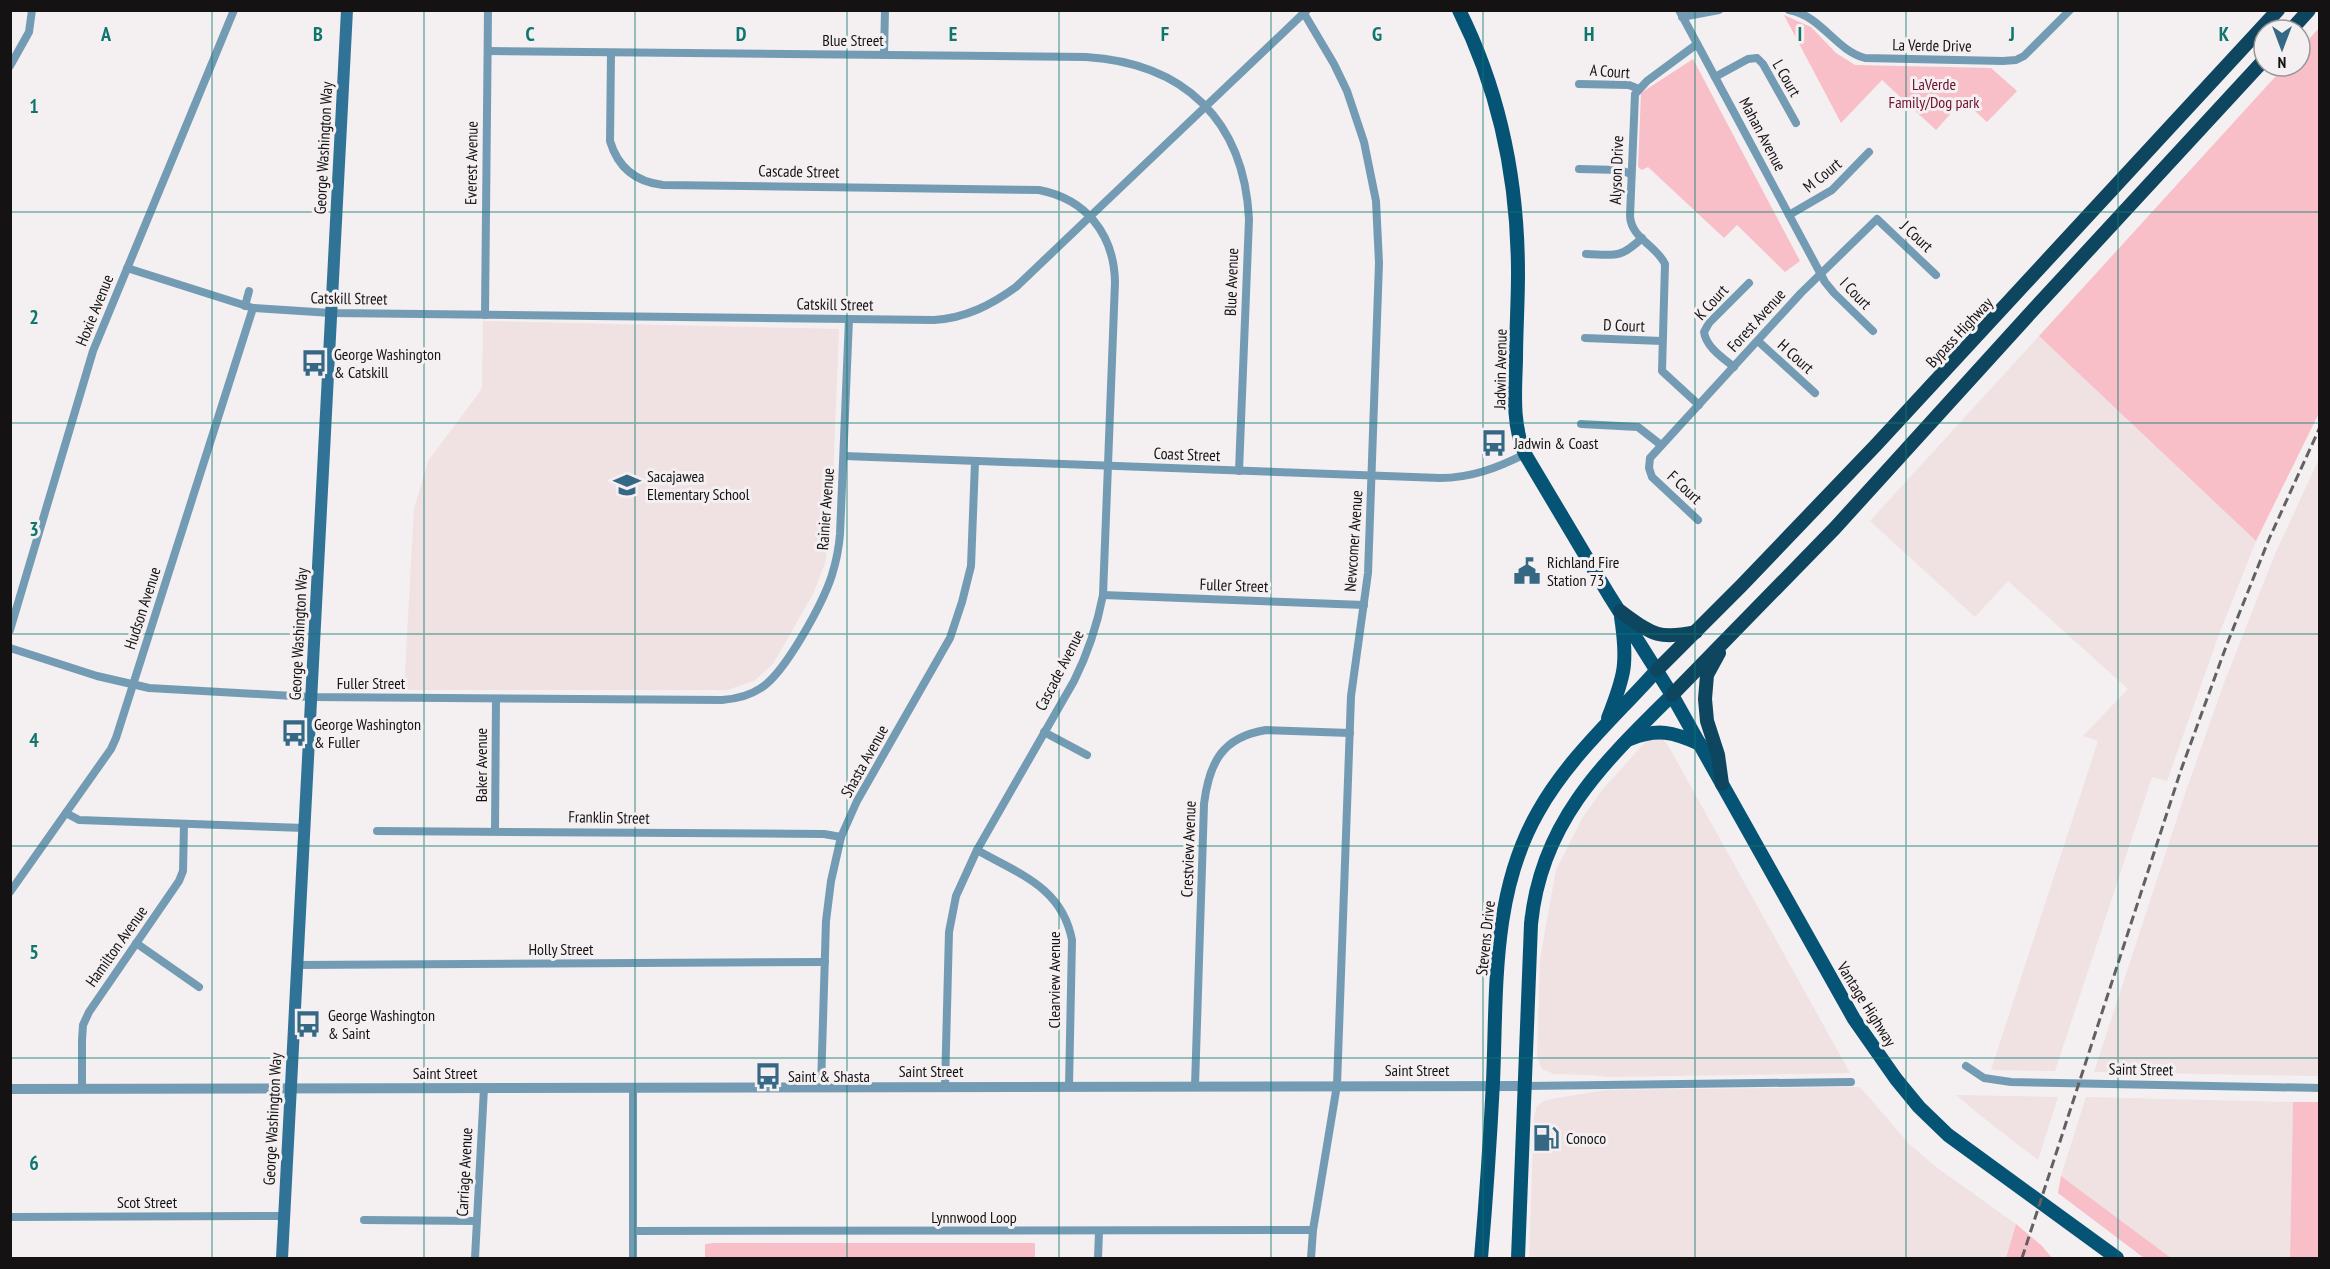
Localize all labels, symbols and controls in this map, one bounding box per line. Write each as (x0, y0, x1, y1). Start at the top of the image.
north arrow (2252, 18, 2312, 78)
text: A (100, 21, 112, 47)
text: B (313, 21, 323, 47)
text: C (525, 21, 535, 47)
text: D (736, 21, 747, 47)
text: E (949, 21, 957, 47)
text: F (1161, 21, 1169, 47)
text: G (1372, 21, 1382, 47)
text: H (1584, 21, 1594, 47)
text: I (1798, 21, 1802, 47)
text: J (2008, 21, 2015, 47)
text: K (2219, 21, 2230, 47)
street label: Blue Street (822, 30, 884, 50)
street label: La Verde Drive (1892, 34, 1972, 56)
text: N (2278, 53, 2286, 73)
street label: L Court (1768, 56, 1806, 101)
street label: A Court (1589, 60, 1631, 82)
park label: LaVerde Family/Dog park (1889, 74, 1980, 112)
street label: George Washington Way (310, 81, 336, 215)
text: 1 (29, 93, 39, 119)
street label: Mahan Avenue (1735, 94, 1791, 174)
street label: Everest Avenue (460, 121, 482, 205)
street label: Alyson Drive (1605, 135, 1627, 205)
street label: M Court (1799, 153, 1846, 196)
street label: Cascade Street (758, 160, 840, 182)
street label: J Court (1896, 215, 1938, 256)
street label: Blue Avenue (1220, 248, 1242, 316)
street label: Hoxie Avenue (71, 271, 117, 349)
street label: I Court (1836, 273, 1876, 314)
street label: K Court (1690, 280, 1732, 324)
street label: Forest Avenue (1723, 284, 1789, 356)
street label: Catskill Street (310, 287, 388, 309)
street label: Catskill Street (796, 293, 874, 315)
street label: Bypass Highway (1921, 293, 1997, 371)
text: 2 (29, 304, 39, 330)
street label: D Court (1603, 314, 1646, 336)
street label: Jadwin Avenue (1489, 329, 1511, 410)
street label: H Court (1774, 335, 1819, 378)
place label: George Washington & Catskill (334, 344, 441, 382)
bus stop icon: George Washington & Catskill (299, 348, 329, 378)
bus stop icon: Jadwin & Coast (1479, 428, 1509, 458)
place label: Jadwin & Coast (1513, 433, 1599, 453)
street label: Coast Street (1153, 443, 1221, 465)
place label: Sacajawea Elementary School (647, 466, 750, 504)
street label: F Court (1664, 466, 1707, 508)
street label: Rainier Avenue (812, 467, 838, 551)
school or university icon: Sacajawea Elementary School (612, 470, 642, 500)
street label: Newcomer Avenue (1339, 490, 1367, 592)
text: 3 (29, 516, 39, 542)
place label: Richland Fire Station 73 (1547, 552, 1619, 590)
public building icon: Richland Fire Station 73 (1512, 556, 1542, 586)
street label: Hudson Avenue (119, 564, 165, 652)
street label: George Washington Way (285, 567, 311, 701)
street label: Fuller Street (1199, 574, 1269, 596)
street label: Cascade Avenue (1030, 626, 1088, 714)
street label: Fuller Street (337, 673, 406, 693)
place label: George Washington & Fuller (314, 714, 421, 752)
bus stop icon: George Washington & Fuller (279, 718, 309, 748)
street label: Shasta Avenue (836, 721, 892, 801)
text: 4 (29, 727, 39, 753)
street label: Baker Avenue (471, 728, 491, 802)
street label: Crestview Avenue (1176, 800, 1200, 898)
street label: Franklin Street (568, 806, 650, 828)
street label: Stevens Drive (1471, 900, 1499, 976)
street label: Hamilton Avenue (81, 902, 151, 990)
street label: Clearview Avenue (1044, 931, 1064, 1029)
text: 5 (29, 939, 39, 965)
street label: Holly Street (528, 939, 594, 959)
street label: Vantage Highway (1833, 957, 1901, 1050)
place label: George Washington & Saint (328, 1005, 435, 1043)
bus stop icon: George Washington & Saint (293, 1009, 323, 1039)
street label: George Washington Way (259, 1052, 285, 1186)
street label: Saint Street (2109, 1058, 2174, 1080)
street label: Saint Street (1385, 1060, 1450, 1080)
bus stop icon: Saint & Shasta (753, 1061, 783, 1091)
street label: Saint Street (899, 1061, 964, 1081)
street label: Saint Street (413, 1063, 478, 1083)
place label: Saint & Shasta (788, 1066, 870, 1086)
fuel station icon: Conoco (1531, 1123, 1561, 1153)
street label: Carriage Avenue (452, 1127, 476, 1217)
place label: Conoco (1566, 1128, 1606, 1148)
text: 6 (29, 1150, 39, 1176)
street label: Scot Street (117, 1192, 178, 1212)
street label: Lynnwood Loop (931, 1207, 1017, 1227)

